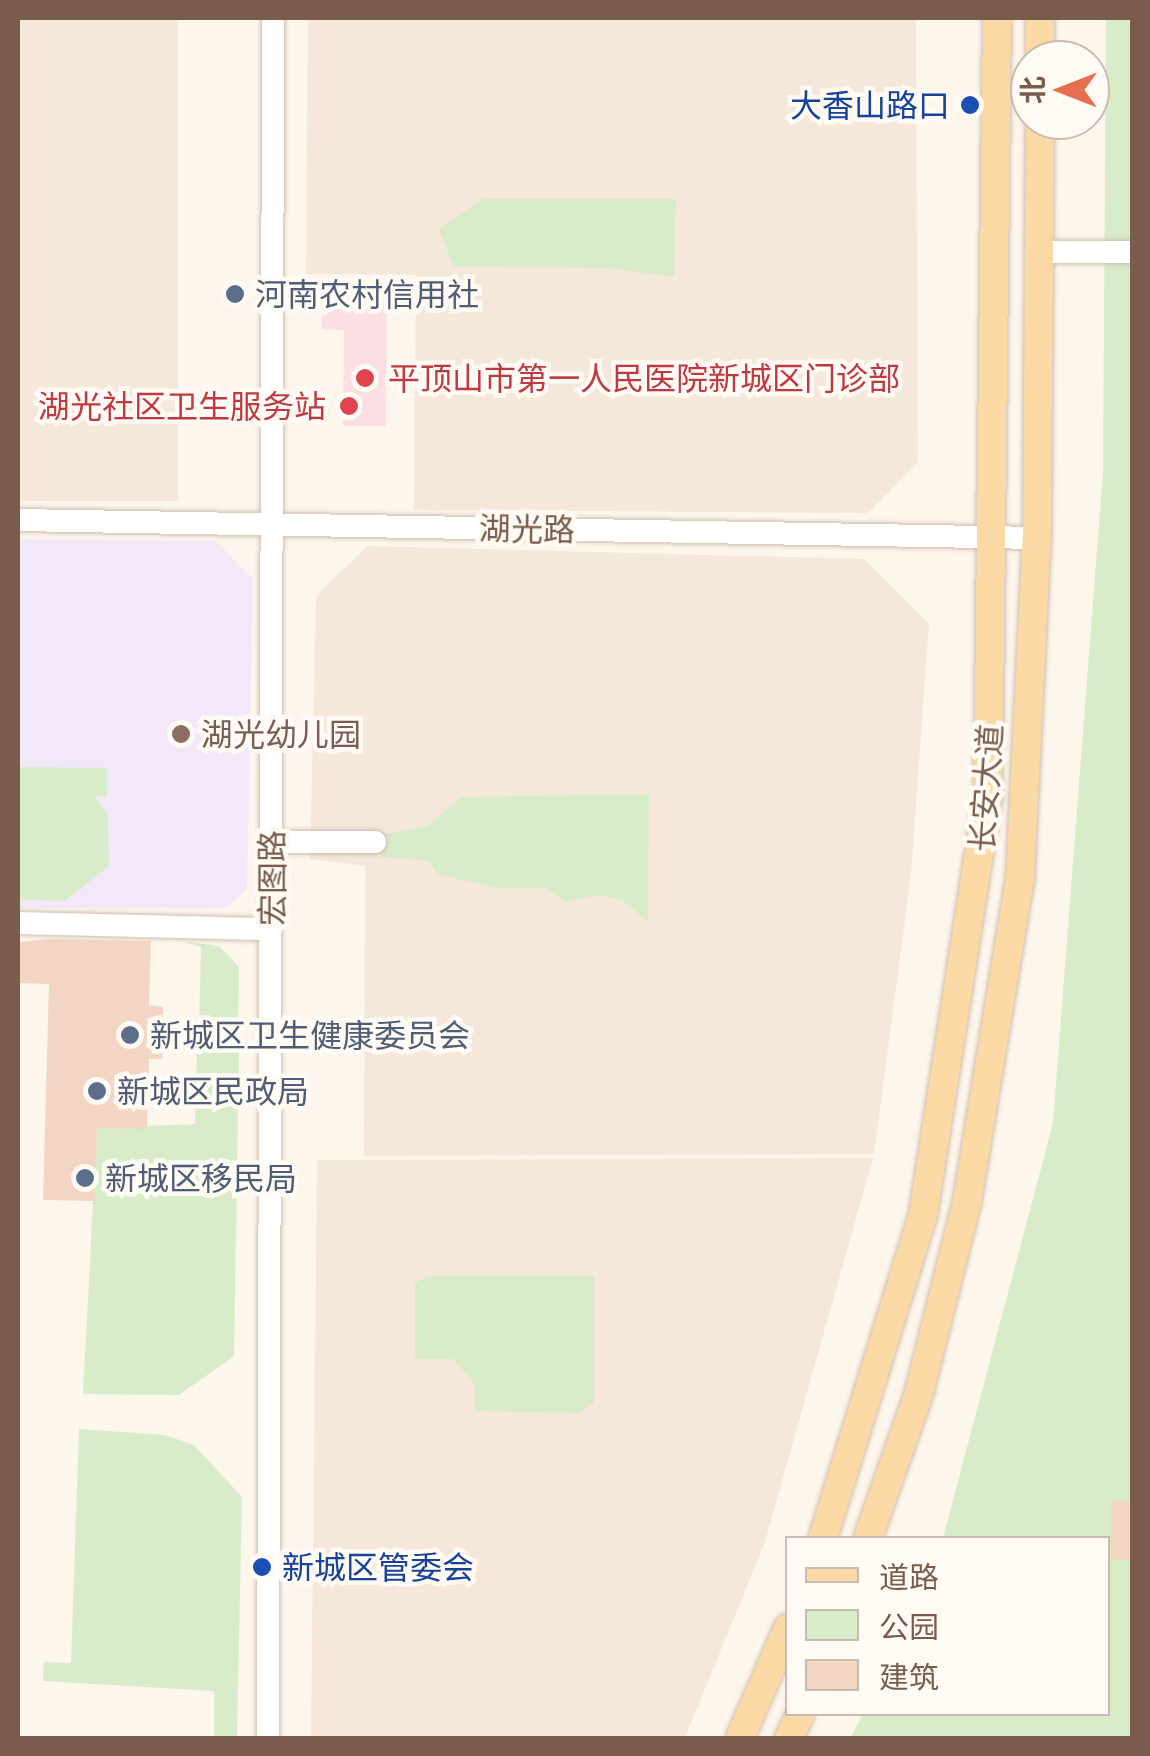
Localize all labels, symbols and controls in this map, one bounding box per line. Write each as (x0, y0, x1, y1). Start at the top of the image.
north arrow (1010, 40, 1110, 140)
text: 北 (1013, 76, 1051, 104)
place label: 大香山路口 (790, 86, 950, 124)
marker: 大香山路口 (959, 94, 981, 116)
place label: 河南农村信用社 (255, 275, 479, 313)
marker: 河南农村信用社 (224, 283, 246, 305)
place label: 平顶山市第一人民医院新城区门诊部 (388, 359, 900, 397)
marker: 平顶山市第一人民医院新城区门诊部 (352, 365, 378, 391)
place label: 湖光社区卫生服务站 (38, 387, 326, 425)
marker: 湖光社区卫生服务站 (336, 393, 362, 419)
street label: 湖光路 (479, 509, 575, 549)
place label: 湖光幼儿园 (201, 715, 361, 753)
marker: 湖光幼儿园 (170, 723, 192, 745)
street label: 长安大道 (962, 723, 1010, 853)
street label: 宏图路 (253, 830, 291, 926)
place label: 新城区卫生健康委员会 (150, 1016, 470, 1054)
marker: 新城区卫生健康委员会 (119, 1024, 141, 1046)
place label: 新城区民政局 (117, 1072, 309, 1110)
marker: 新城区民政局 (86, 1080, 108, 1102)
place label: 新城区移民局 (105, 1159, 297, 1197)
marker: 新城区移民局 (74, 1167, 96, 1189)
legend (785, 1536, 1110, 1716)
place label: 新城区管委会 (282, 1548, 474, 1586)
marker: 新城区管委会 (251, 1556, 273, 1578)
text: 道路 (879, 1556, 939, 1597)
text: 公园 (879, 1606, 939, 1647)
text: 建筑 (879, 1656, 939, 1697)

